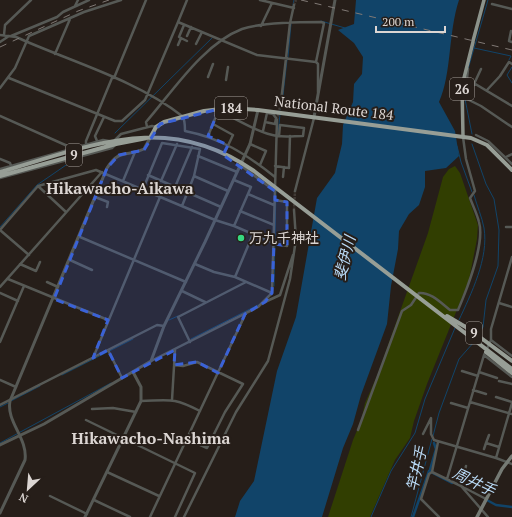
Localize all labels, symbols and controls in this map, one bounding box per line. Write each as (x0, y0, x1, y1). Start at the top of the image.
scale bar (376, 8, 445, 34)
text: 200 m (382, 14, 415, 29)
road number: 26 (450, 78, 474, 100)
street label: National Route 184 (273, 91, 395, 124)
road number: 184 (215, 97, 247, 119)
road number: 9 (66, 144, 82, 166)
district label: Hikawacho-Aikawa (46, 177, 194, 199)
place label: 万九千神社 (249, 228, 319, 247)
water label: 斐伊川 (329, 232, 360, 282)
marker: 万九千神社 (236, 233, 246, 243)
road number: 9 (466, 322, 482, 344)
district label: Hikawacho-Nashima (72, 427, 231, 449)
water label: 竿井手 (401, 444, 431, 493)
water label: 周井手 (450, 462, 500, 500)
north arrow (8, 469, 48, 509)
text: N (16, 490, 30, 506)

